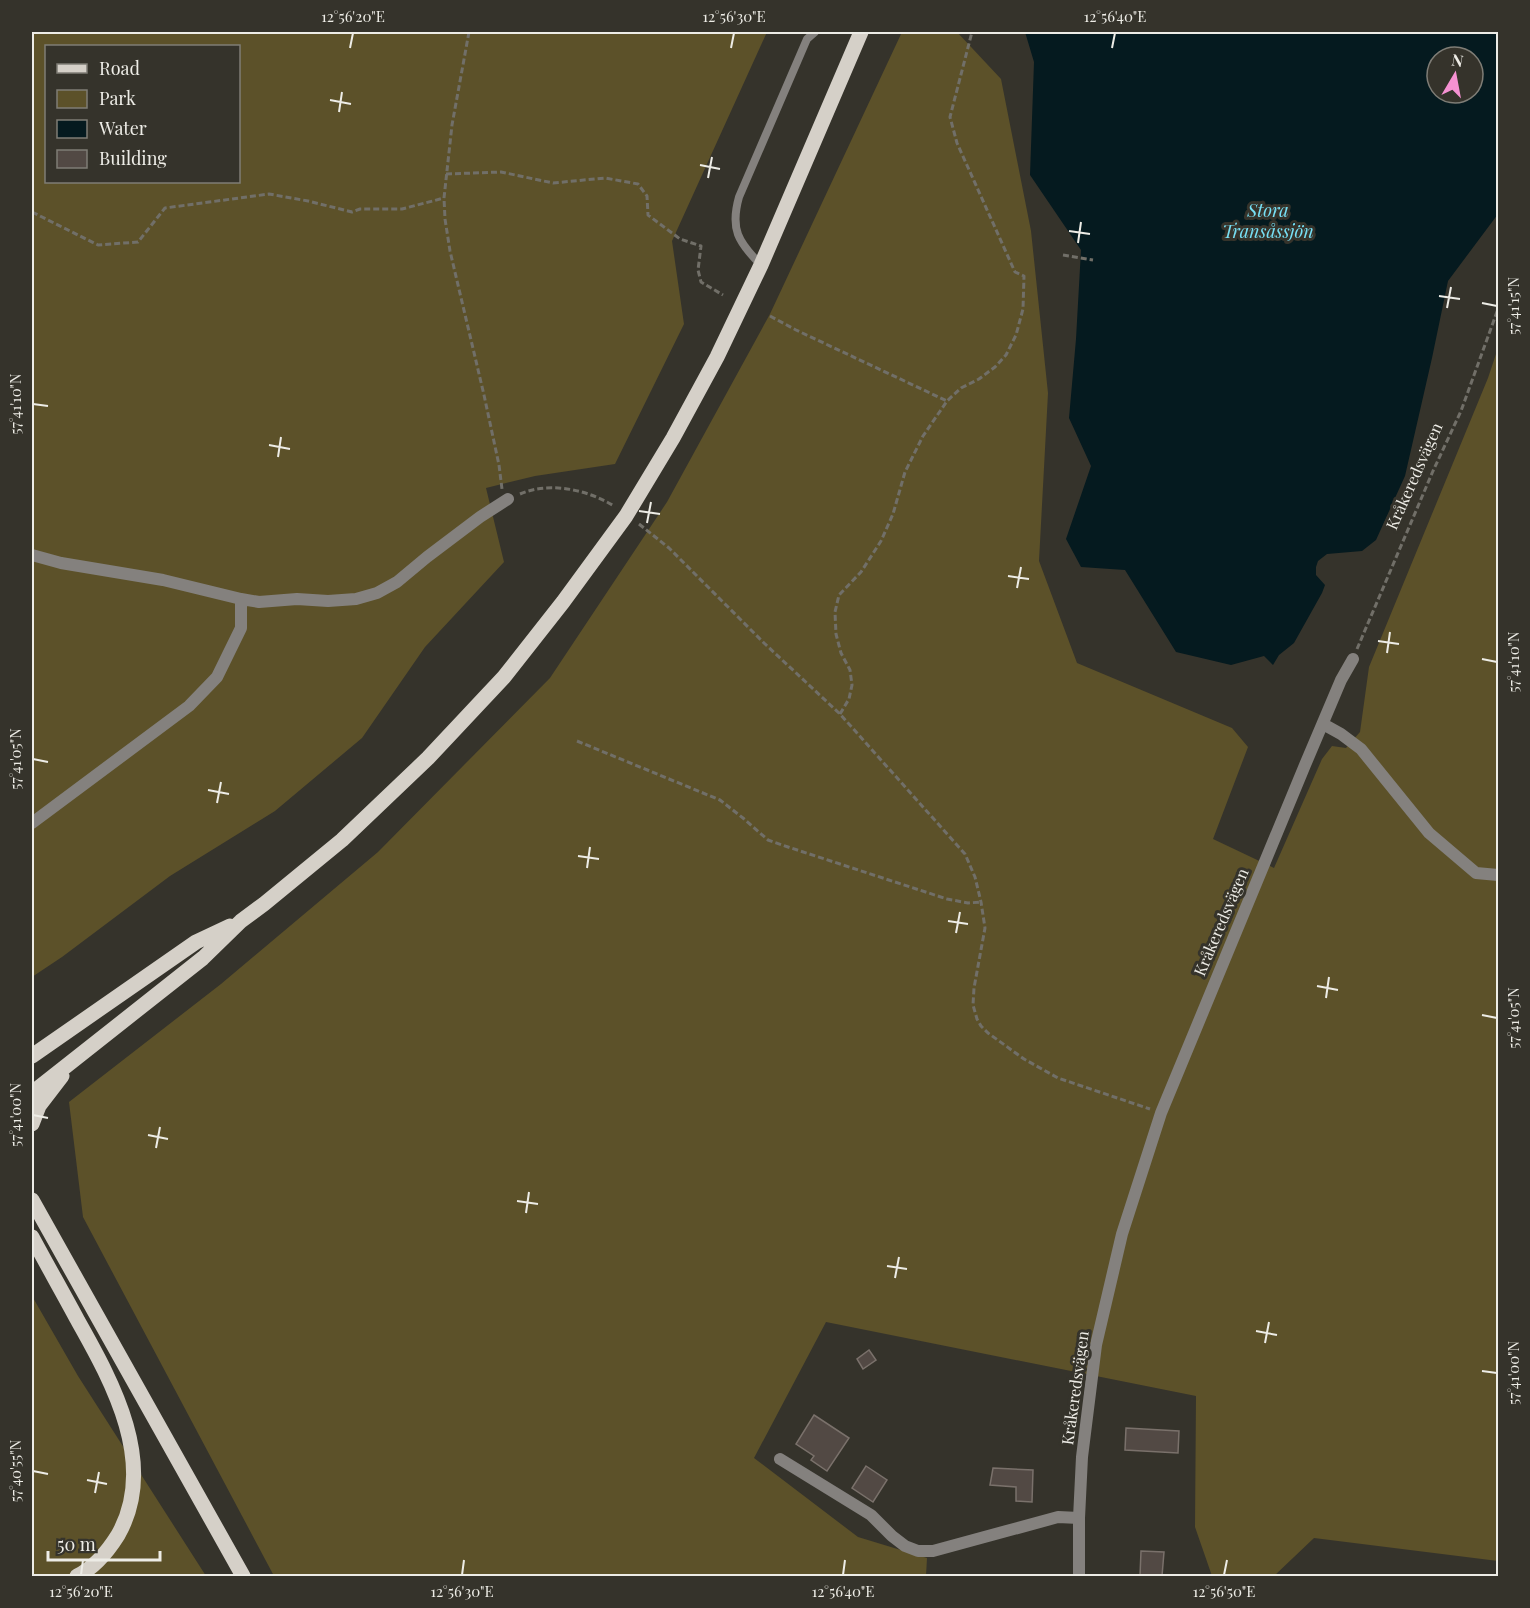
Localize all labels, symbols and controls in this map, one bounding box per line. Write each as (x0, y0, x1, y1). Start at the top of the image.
text: 12°56'20"E (321, 6, 385, 26)
text: 12°56'30"E (702, 6, 766, 26)
text: 12°56'40"E (1084, 6, 1146, 26)
legend (45, 45, 240, 183)
north arrow (1425, 45, 1485, 105)
text: N (1450, 48, 1466, 71)
text: Road (99, 56, 140, 80)
text: Park (99, 86, 136, 110)
text: Water (98, 116, 147, 140)
text: Building (99, 146, 167, 170)
water label: Stora Transåssjön (1222, 198, 1314, 243)
text: 57°41'15"N (1503, 276, 1523, 335)
text: 57°41'10"N (5, 373, 25, 434)
street label: Kråkeredsvägen (1381, 419, 1447, 533)
text: 57°41'10"N (1503, 631, 1523, 692)
text: 57°41'05"N (5, 728, 25, 790)
street label: Kråkeredsvägen (1188, 864, 1253, 979)
text: 57°41'05"N (1503, 987, 1523, 1049)
text: 57°41'00"N (5, 1082, 25, 1147)
street label: Kråkeredsvägen (1056, 1329, 1093, 1446)
text: 57°41'00"N (1503, 1340, 1523, 1405)
text: 57°40'55"N (5, 1439, 25, 1502)
scale bar (48, 1524, 160, 1562)
text: 50 m (57, 1532, 96, 1556)
text: 12°56'20"E (49, 1581, 113, 1601)
text: 12°56'30"E (430, 1581, 494, 1601)
text: 12°56'40"E (812, 1581, 874, 1601)
text: 12°56'50"E (1193, 1581, 1255, 1601)

